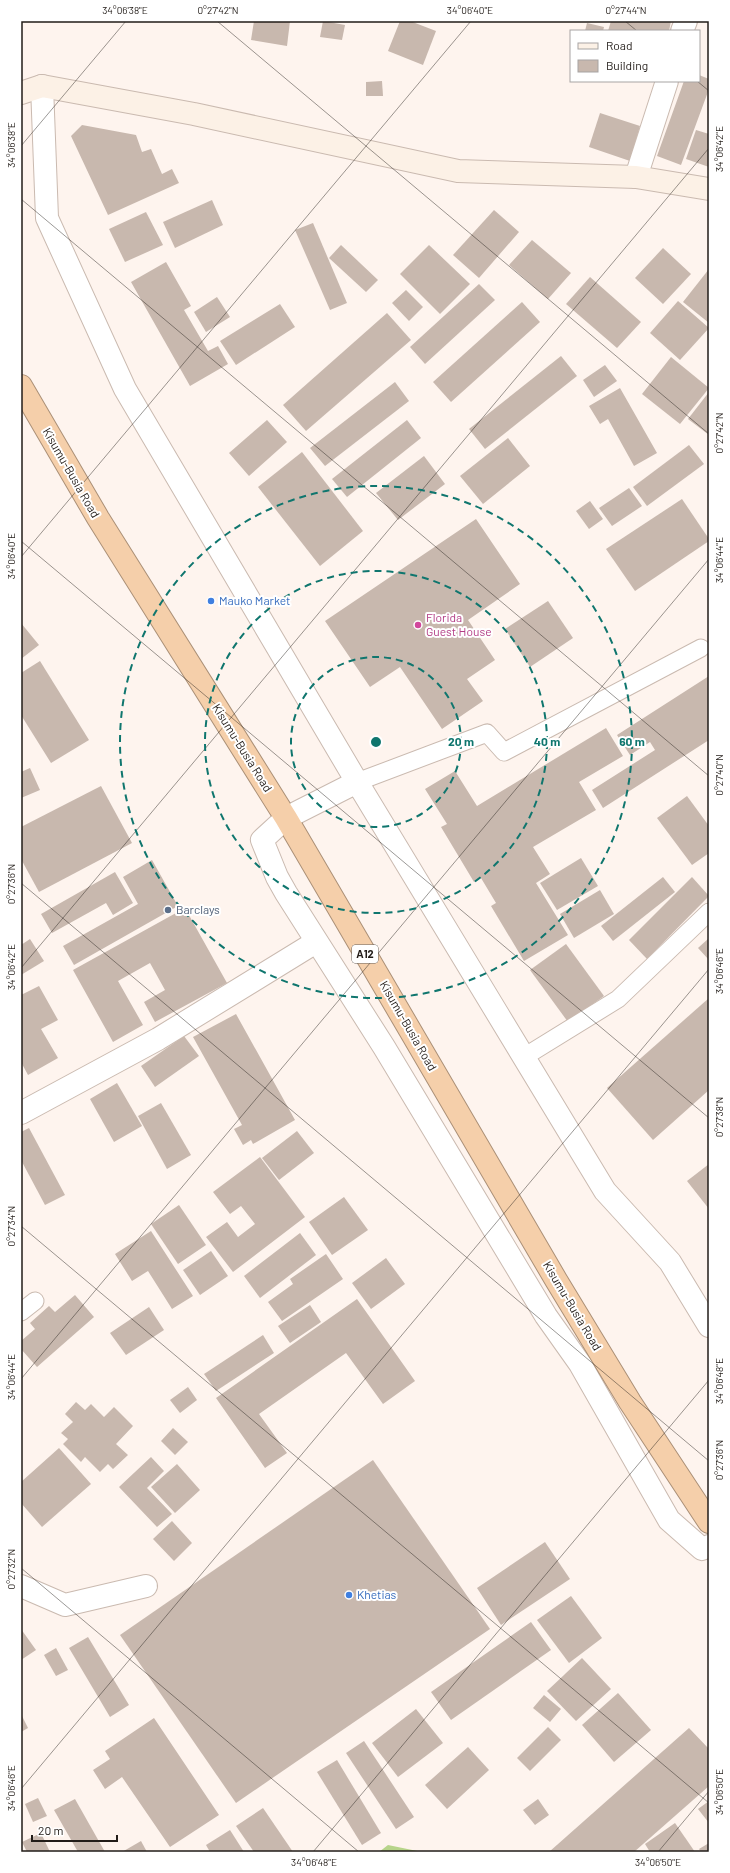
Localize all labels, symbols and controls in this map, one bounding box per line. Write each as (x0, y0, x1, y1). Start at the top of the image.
text: 34°06'38"E (102, 4, 148, 16)
text: 0°27'42"N (197, 4, 239, 16)
text: 34°06'40"E (447, 4, 493, 16)
text: 0°27'44"N (605, 4, 647, 16)
legend (570, 30, 700, 82)
text: Road (606, 38, 633, 52)
text: Building (606, 58, 648, 72)
text: 34°06'38"E (5, 122, 17, 168)
text: 34°06'42"E (713, 126, 725, 172)
text: 0°27'42"N (713, 412, 725, 454)
street label: Kisumu-Busia Road (40, 425, 103, 520)
text: 34°06'40"E (5, 533, 17, 579)
text: 34°06'44"E (713, 537, 725, 583)
place label: Mauko Market (219, 593, 290, 607)
marker: Mauko Market (206, 596, 216, 606)
place label: Florida Guest House (426, 610, 492, 638)
marker: Florida Guest House (413, 620, 423, 630)
street label: Kisumu-Busia Road (210, 701, 276, 794)
text: 20 m (448, 734, 474, 748)
text: 40 m (534, 734, 560, 748)
text: 60 m (619, 734, 645, 748)
centre of rings (369, 735, 383, 749)
text: 0°27'40"N (713, 754, 725, 796)
text: 0°27'36"N (5, 864, 17, 904)
place label: Barclays (176, 902, 220, 916)
marker: Barclays (163, 905, 173, 915)
text: 34°06'42"E (5, 944, 17, 990)
road number: A12 (352, 945, 378, 963)
text: 34°06'46"E (713, 948, 725, 994)
street label: Kisumu-Busia Road (377, 978, 440, 1073)
text: 0°27'38"N (713, 1097, 725, 1137)
text: 0°27'34"N (5, 1206, 17, 1246)
street label: Kisumu-Busia Road (541, 1258, 605, 1353)
text: 34°06'44"E (5, 1354, 17, 1400)
text: 34°06'48"E (713, 1358, 725, 1404)
text: 0°27'36"N (713, 1440, 725, 1480)
text: 0°27'32"N (5, 1549, 17, 1589)
place label: Khetias (357, 1587, 397, 1601)
marker: Khetias (344, 1590, 354, 1600)
text: 34°06'46"E (5, 1765, 17, 1811)
text: 34°06'50"E (713, 1769, 725, 1815)
scale bar (32, 1817, 117, 1843)
text: 20 m (38, 1823, 64, 1837)
text: 34°06'48"E (291, 1856, 337, 1868)
text: 34°06'50"E (635, 1856, 681, 1868)

